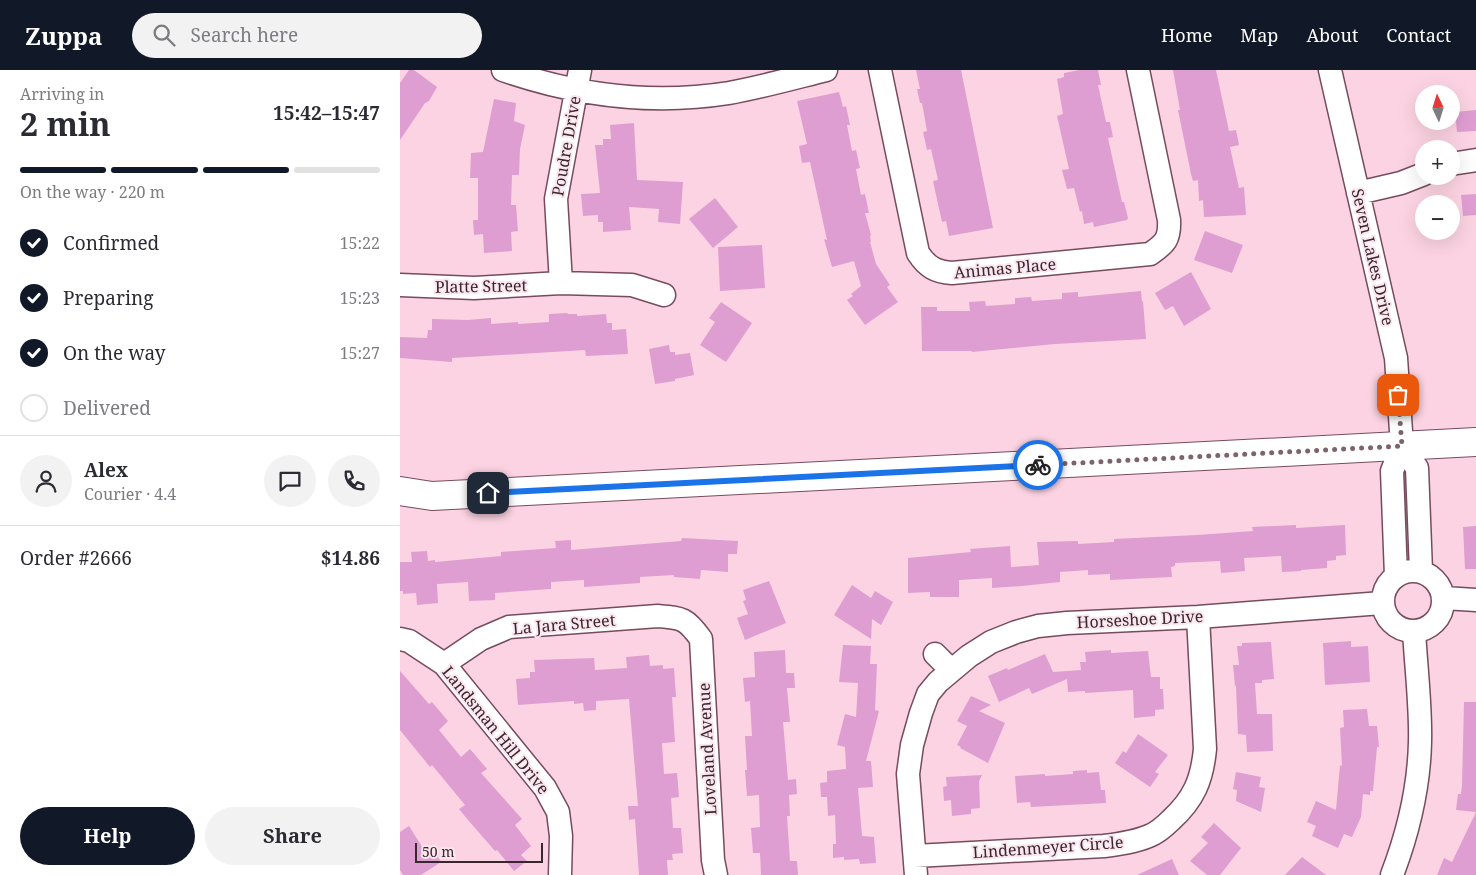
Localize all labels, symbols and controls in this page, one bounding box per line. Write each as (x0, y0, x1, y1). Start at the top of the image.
search box (132, 13, 482, 58)
text: Zuppa (25, 19, 102, 52)
icon: search (150, 21, 178, 49)
text: Search here (190, 22, 298, 48)
text: Home (1161, 23, 1212, 47)
text: Map (1240, 23, 1278, 47)
text: About (1306, 23, 1358, 47)
text: Contact (1386, 23, 1451, 47)
text: Arriving in (20, 83, 104, 105)
north arrow (1415, 85, 1460, 130)
map controls (1415, 85, 1460, 240)
street label: Poudre Drive (546, 94, 586, 198)
text: 15:42–15:47 (273, 100, 380, 126)
text: 2 min (20, 102, 111, 145)
button: + (1415, 140, 1460, 185)
text: On the way · 220 m (20, 181, 165, 203)
street label: Seven Lakes Drive (1347, 186, 1399, 328)
button: − (1415, 195, 1460, 240)
icon: check (20, 229, 48, 257)
text: Confirmed (63, 230, 159, 256)
text: 15:22 (340, 232, 380, 254)
street label: Animas Place (953, 253, 1057, 283)
street label: Platte Street (435, 274, 528, 298)
icon: check (20, 284, 48, 312)
text: Preparing (63, 285, 153, 311)
text: 15:23 (340, 287, 380, 309)
icon: check (20, 339, 48, 367)
text: On the way (63, 340, 166, 366)
text: 15:27 (340, 342, 380, 364)
pin (1377, 374, 1419, 416)
icon: bag (1384, 381, 1412, 409)
text: Delivered (63, 395, 151, 421)
courier (1013, 440, 1063, 490)
icon: bike (1024, 451, 1052, 479)
button: person (20, 455, 72, 507)
button: chat (264, 455, 316, 507)
button: phone (328, 455, 380, 507)
text: Alex (84, 457, 128, 483)
pin (467, 472, 509, 514)
icon: home (474, 479, 502, 507)
text: Courier · 4.4 (84, 483, 176, 505)
text: Order #2666 (20, 545, 132, 571)
text: $14.86 (321, 545, 380, 571)
street label: Horseshoe Drive (1076, 605, 1204, 633)
street label: La Jara Street (512, 609, 617, 639)
street label: Landsman Hill Drive (437, 661, 555, 799)
street label: Loveland Avenue (693, 682, 721, 816)
button: Help (20, 807, 195, 865)
button: Share (205, 807, 380, 865)
street label: Lindenmeyer Circle (972, 831, 1124, 863)
scale bar (415, 840, 542, 863)
text: 50 m (422, 842, 455, 861)

